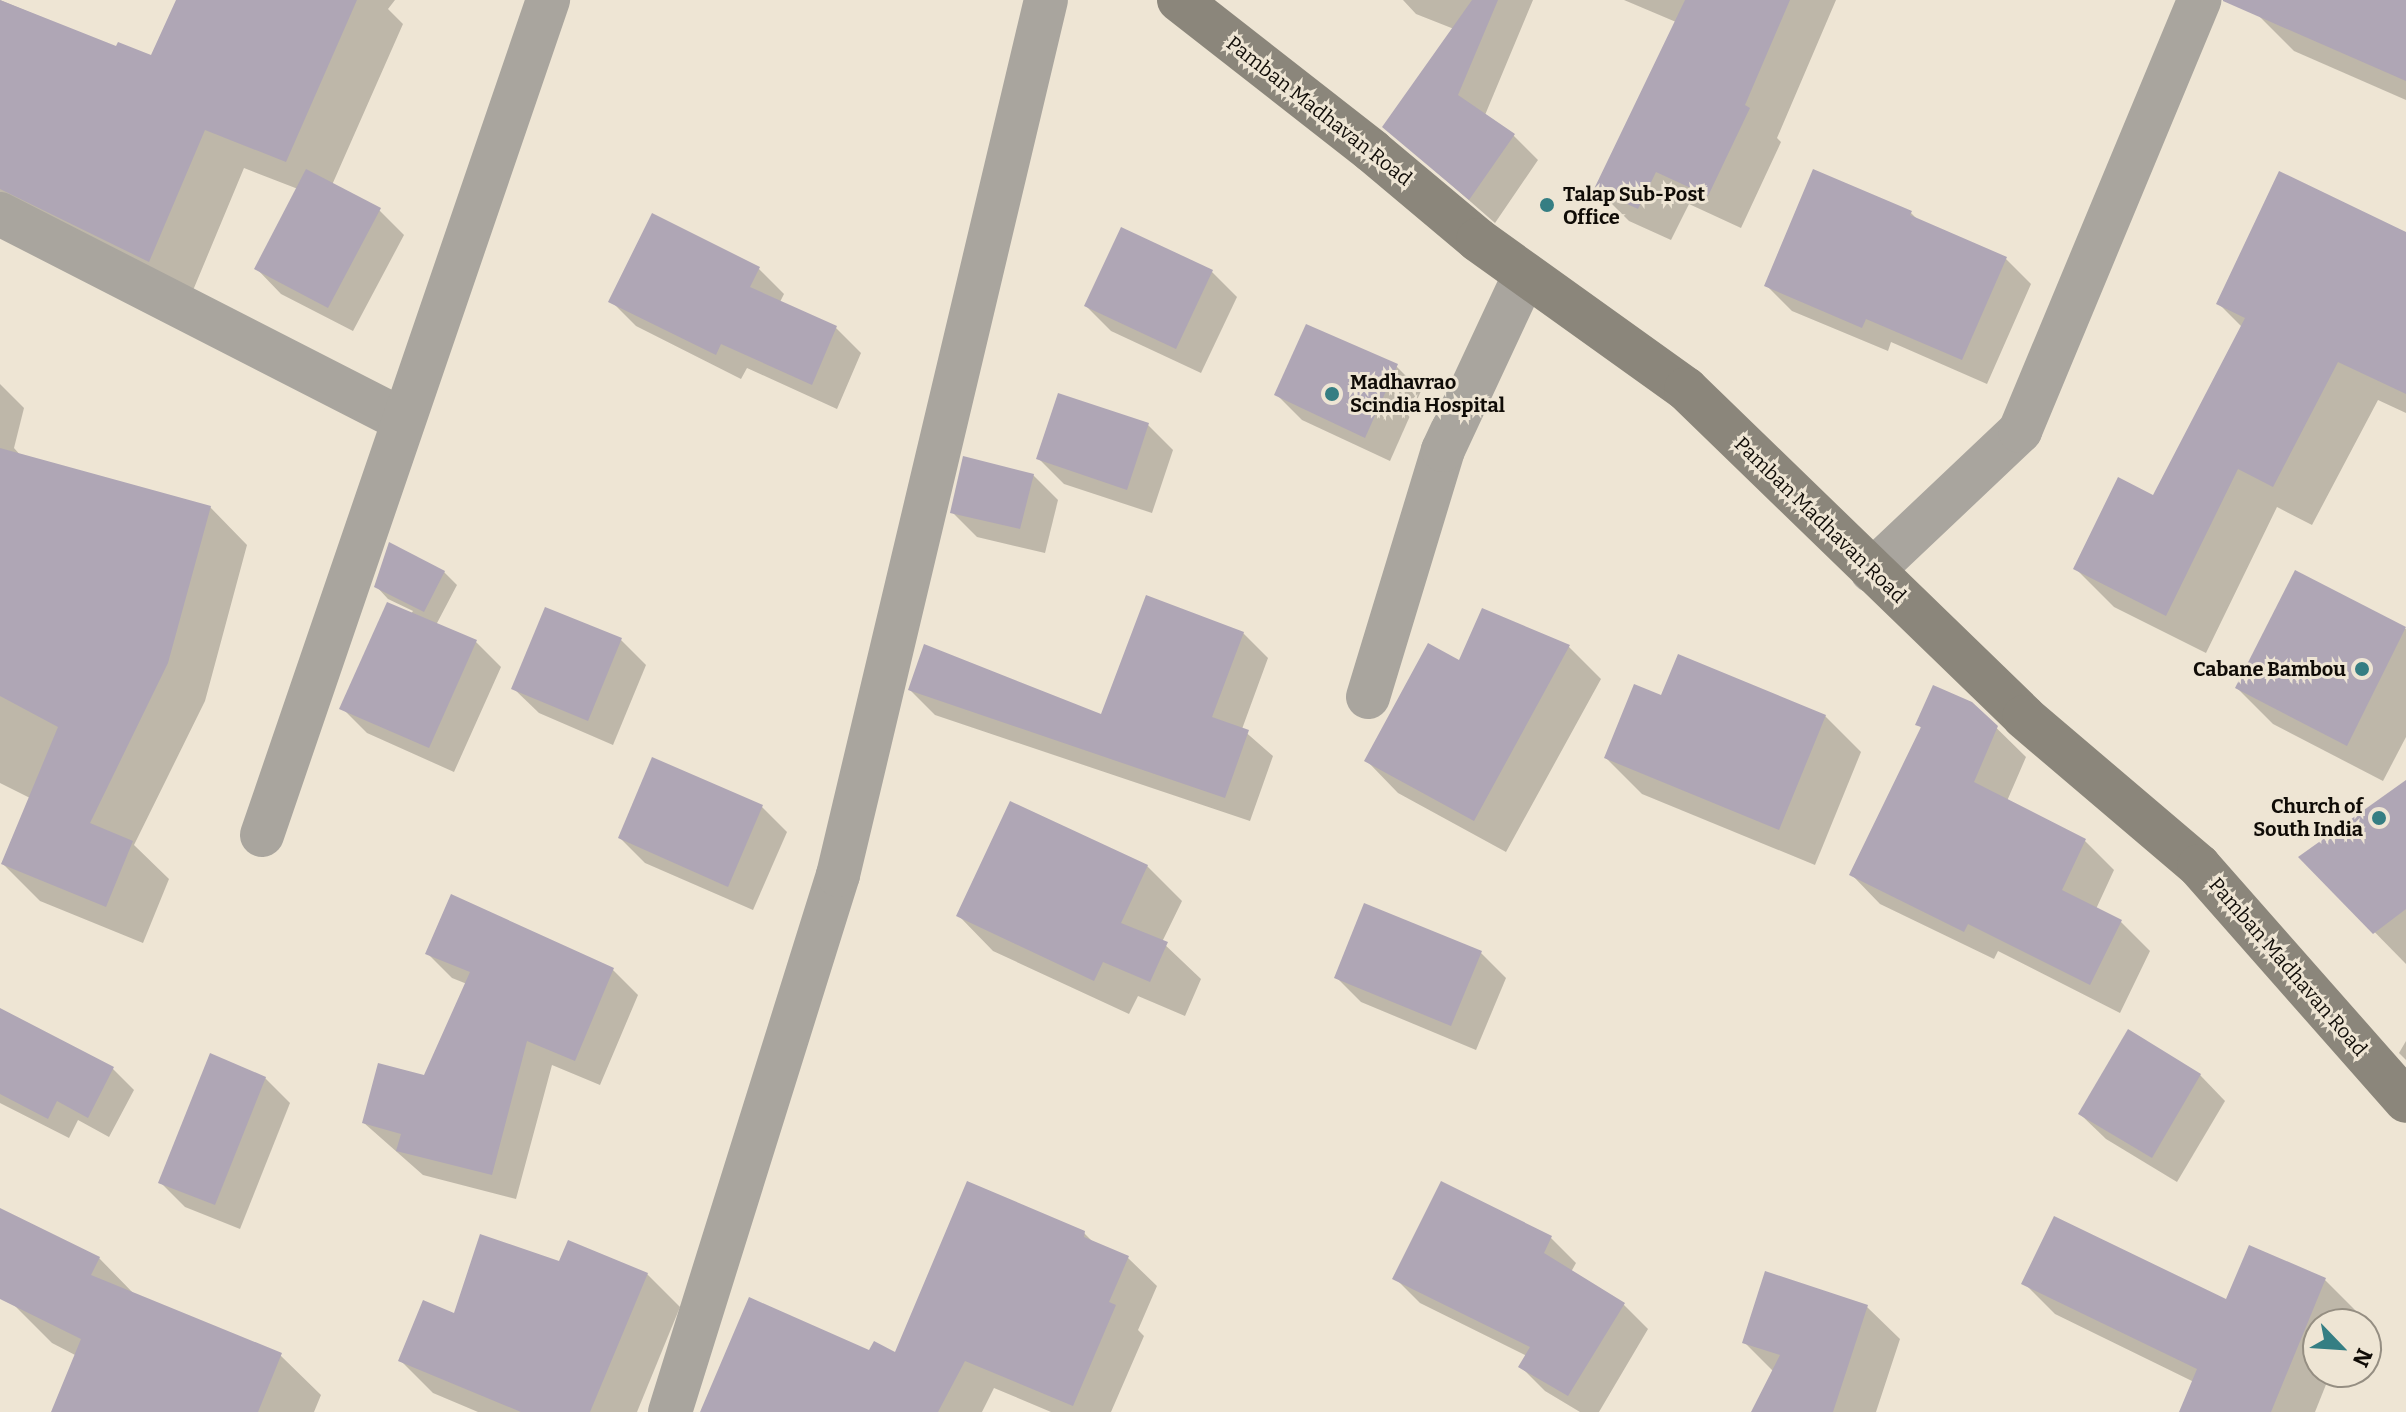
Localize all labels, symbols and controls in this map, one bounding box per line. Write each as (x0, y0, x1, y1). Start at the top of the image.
street label: Pamban Madhavan Road (1222, 31, 1416, 191)
place label: Talap Sub-Post Office (1563, 182, 1705, 229)
marker: Talap Sub-Post Office (1538, 196, 1556, 214)
place label: Madhavrao Scindia Hospital (1350, 370, 1505, 417)
marker: Madhavrao Scindia Hospital (1321, 383, 1343, 405)
street label: Pamban Madhavan Road (1729, 432, 1911, 608)
place label: Cabane Bambou (2193, 657, 2346, 681)
marker: Cabane Bambou (2353, 660, 2371, 678)
place label: Church of South India (2253, 794, 2363, 841)
marker: Church of South India (2370, 809, 2388, 827)
street label: Pamban Madhavan Road (2204, 873, 2372, 1061)
north arrow (2302, 1308, 2382, 1388)
text: N (2347, 1344, 2378, 1371)

